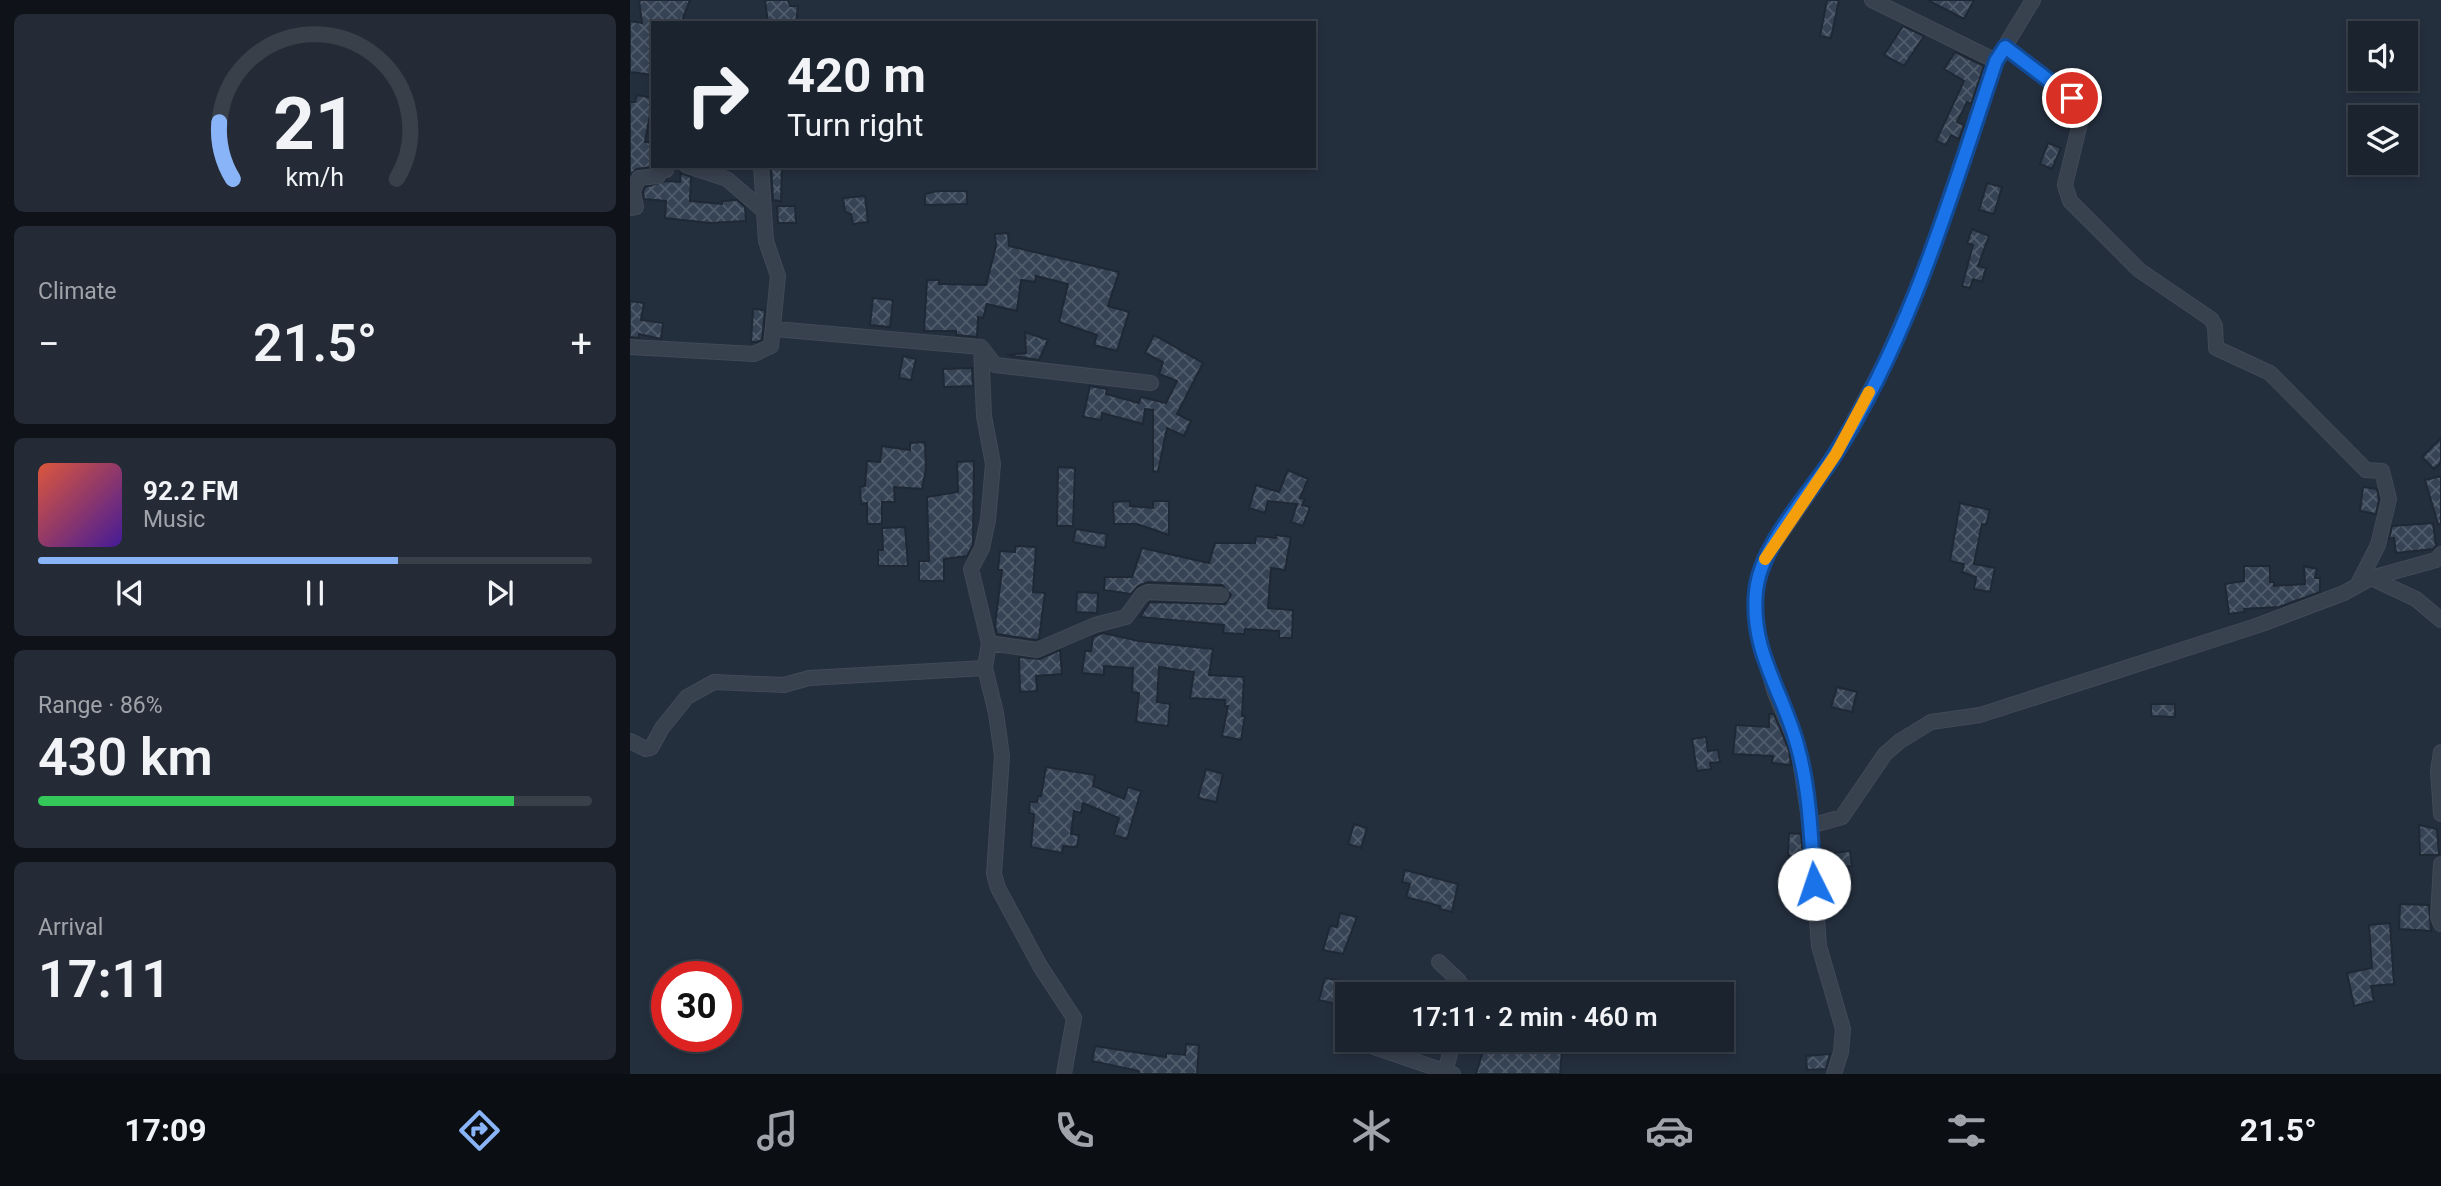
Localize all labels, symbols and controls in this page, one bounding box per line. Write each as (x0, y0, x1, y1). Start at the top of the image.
map controls (2348, 21, 2418, 175)
button: sound (2348, 21, 2418, 91)
text: 420 m (787, 47, 926, 104)
icon: right (672, 49, 763, 140)
pin (2042, 68, 2102, 128)
icon: arrive (2053, 79, 2091, 117)
text: 21 (273, 81, 357, 167)
button: layers (2348, 105, 2418, 175)
text: Turn right (787, 106, 923, 144)
text: km/h (286, 163, 344, 192)
text: Climate (38, 278, 117, 305)
text: 21.5° (253, 313, 377, 374)
text: − (38, 322, 60, 366)
text: + (570, 322, 592, 366)
text: 92.2 FM (143, 476, 239, 506)
text: Music (143, 506, 205, 533)
icon: previous (111, 574, 149, 612)
icon: pause (296, 574, 334, 612)
icon: next (481, 574, 519, 612)
text: Range · 86% (38, 692, 163, 719)
text: 430 km (38, 727, 213, 788)
position arrow (1777, 847, 1851, 921)
text: Arrival (38, 914, 103, 941)
text: 17:11 (38, 949, 171, 1010)
speed limit sign: 30 (651, 961, 742, 1052)
text: 17:11 · 2 min · 460 m (1411, 1002, 1658, 1032)
icon: directions (455, 1106, 504, 1155)
icon: music (753, 1106, 802, 1155)
icon: phone (1050, 1106, 1099, 1155)
icon: climate (1347, 1106, 1396, 1155)
icon: car (1645, 1106, 1694, 1155)
icon: filters (1942, 1106, 1991, 1155)
text: 17:09 (124, 1111, 207, 1149)
text: 21.5° (2240, 1111, 2317, 1149)

